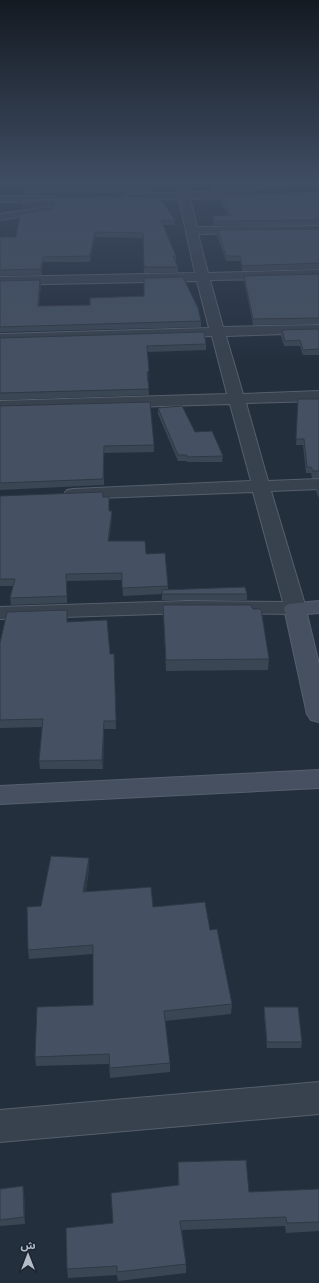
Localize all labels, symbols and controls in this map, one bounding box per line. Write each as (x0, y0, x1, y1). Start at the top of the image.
north arrow (8, 1235, 48, 1275)
text: ش (20, 1238, 36, 1252)

